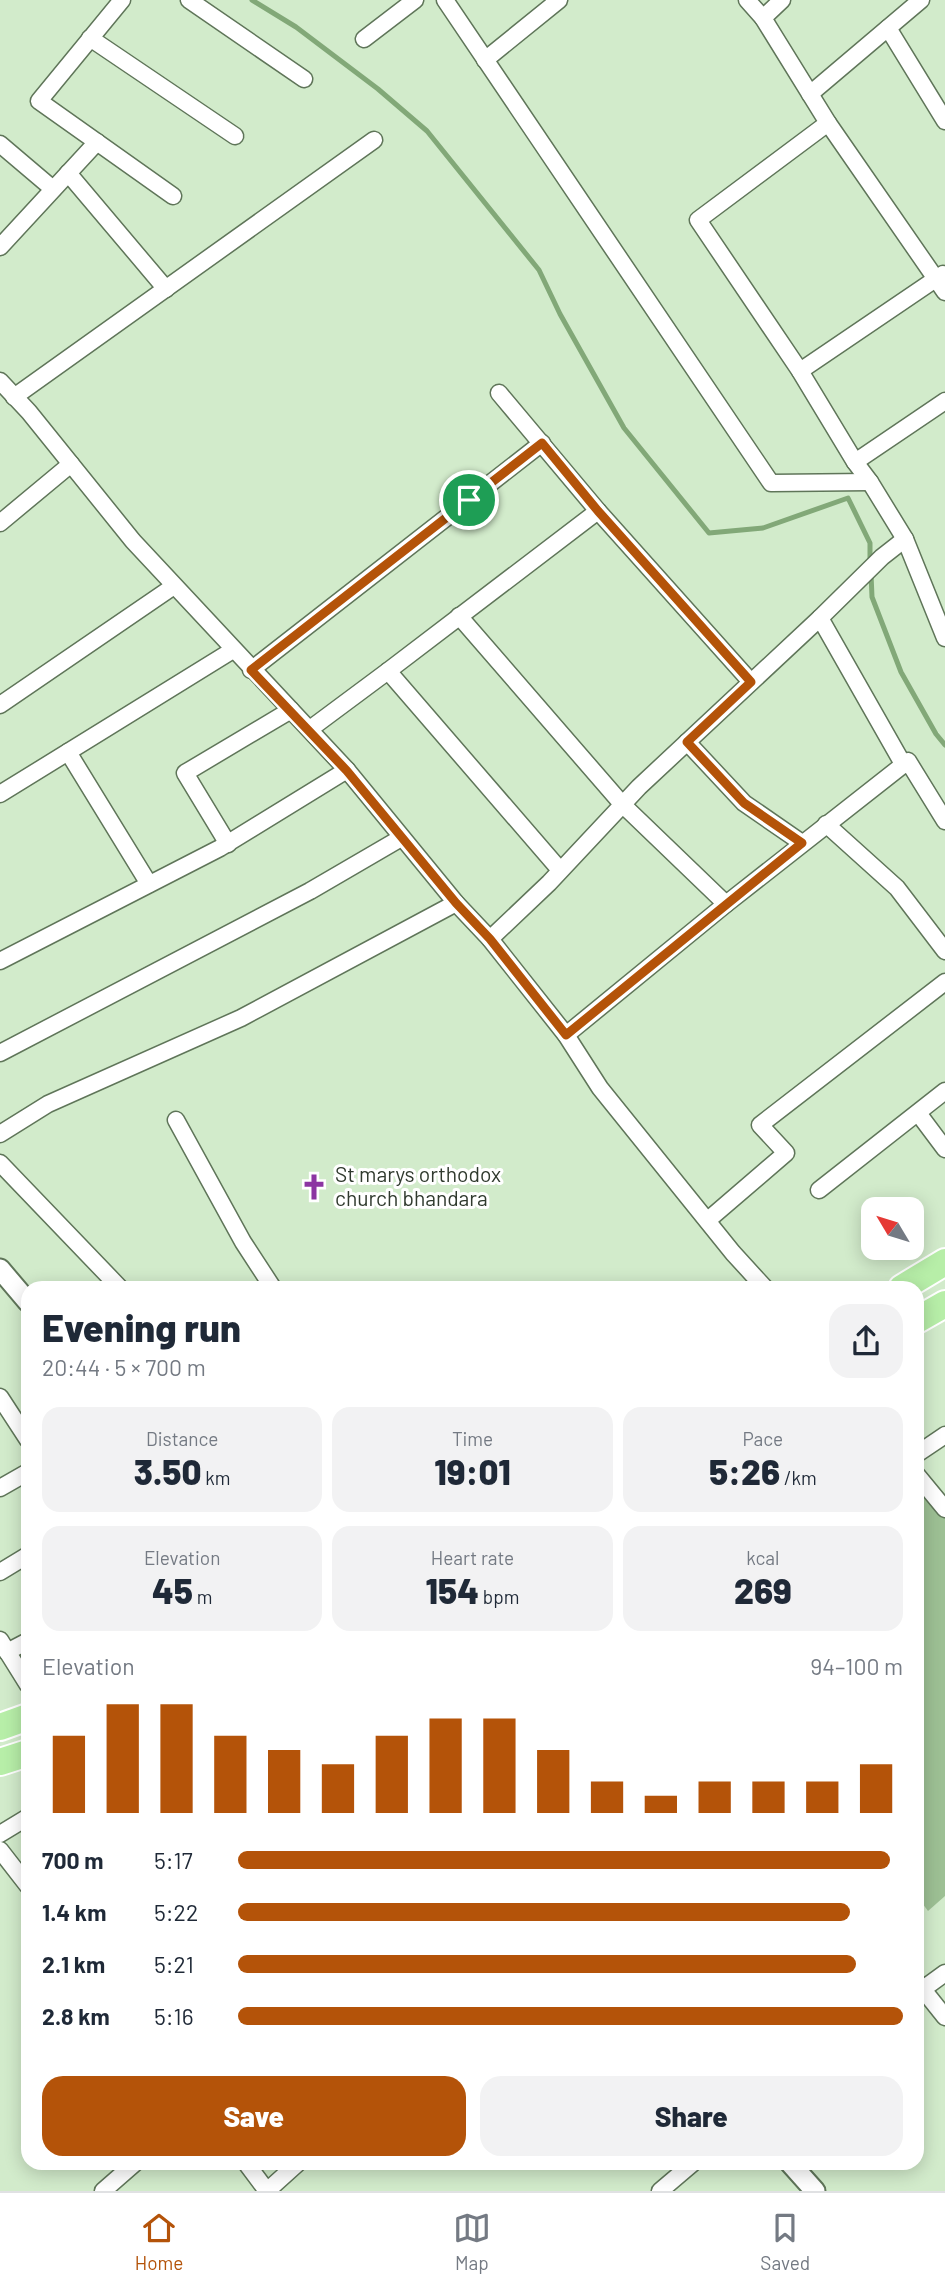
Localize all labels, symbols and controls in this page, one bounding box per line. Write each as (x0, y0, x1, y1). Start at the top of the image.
pin (439, 470, 499, 530)
icon: arrive (450, 481, 488, 519)
place label: St marys orthodox church bhandara (335, 1161, 501, 1210)
church icon: St marys orthodox church bhandara (299, 1172, 329, 1202)
north arrow (861, 1197, 924, 1260)
map controls (861, 1197, 924, 1260)
text: Evening run (42, 1304, 241, 1350)
button: share (829, 1304, 903, 1378)
text: 20:44 · 5 × 700 m (42, 1353, 206, 1381)
text: Distance (146, 1427, 218, 1450)
text: Time (452, 1427, 493, 1450)
text: Pace (742, 1427, 783, 1450)
text: 3.50 (134, 1450, 201, 1492)
text: 19:01 (434, 1450, 511, 1492)
text: 5:26 (709, 1450, 780, 1492)
text: km (201, 1466, 231, 1489)
text: /km (780, 1466, 817, 1489)
text: Elevation (144, 1546, 220, 1569)
text: Heart rate (431, 1546, 514, 1569)
text: kcal (746, 1546, 779, 1569)
text: 45 (152, 1569, 193, 1611)
text: 154 (426, 1569, 479, 1611)
text: 269 (734, 1569, 792, 1611)
text: m (193, 1585, 212, 1608)
text: bpm (479, 1585, 519, 1608)
text: Elevation (42, 1652, 135, 1680)
text: 94–100 m (810, 1652, 903, 1680)
text: 700 m (42, 1846, 103, 1874)
text: 5:17 (154, 1846, 193, 1874)
text: 1.4 km (42, 1898, 106, 1926)
text: 5:22 (154, 1898, 198, 1926)
text: 2.1 km (42, 1950, 105, 1978)
text: 5:21 (154, 1950, 194, 1978)
text: 2.8 km (42, 2002, 110, 2030)
text: 5:16 (154, 2002, 194, 2030)
button: Save (42, 2076, 466, 2156)
button: Share (480, 2076, 903, 2156)
tab: Home (135, 2209, 183, 2274)
tab: Map (453, 2209, 491, 2274)
tab: Saved (760, 2209, 810, 2274)

